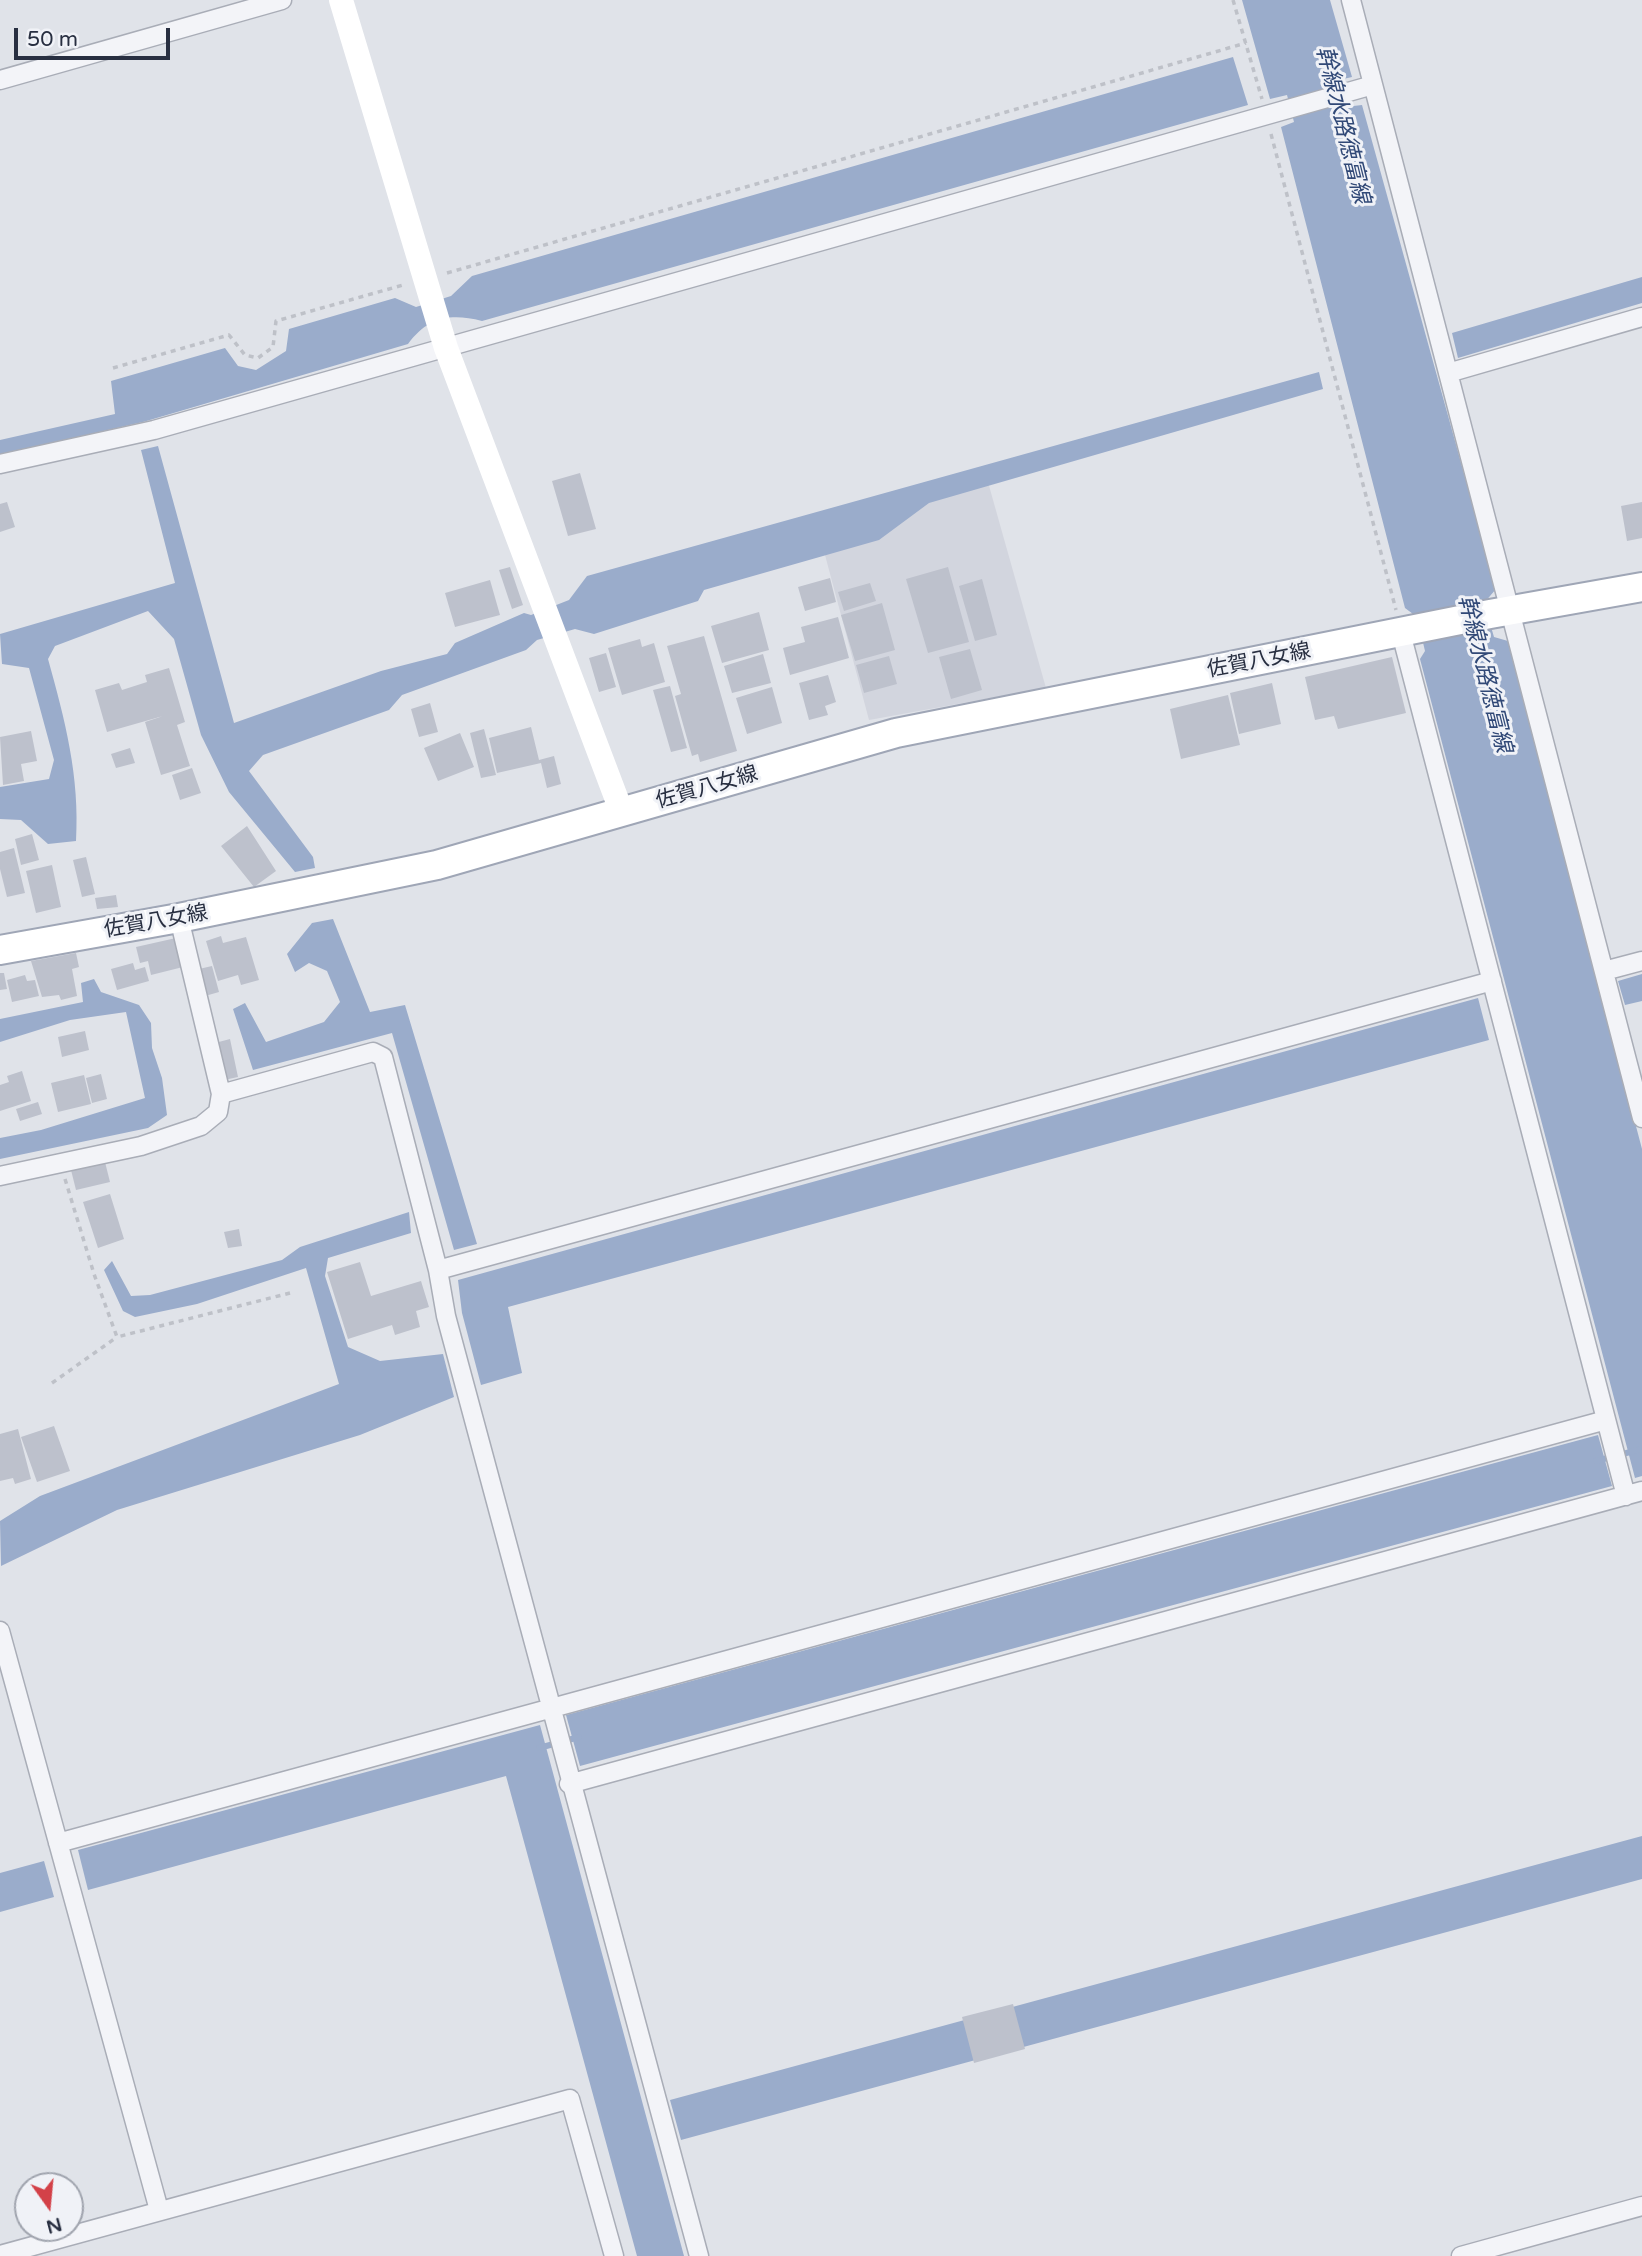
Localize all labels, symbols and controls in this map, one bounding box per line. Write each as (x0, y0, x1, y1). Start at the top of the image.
scale bar (18, 14, 173, 58)
text: 50 m (27, 27, 78, 52)
water label: 幹線水路徳富線 (1309, 44, 1375, 206)
water label: 幹線水路徳富線 (1451, 593, 1517, 755)
street label: 佐賀八女線 (1205, 639, 1313, 683)
street label: 佐賀八女線 (653, 761, 761, 815)
street label: 佐賀八女線 (102, 900, 210, 944)
north arrow (14, 2172, 84, 2242)
text: N (44, 2213, 64, 2238)

